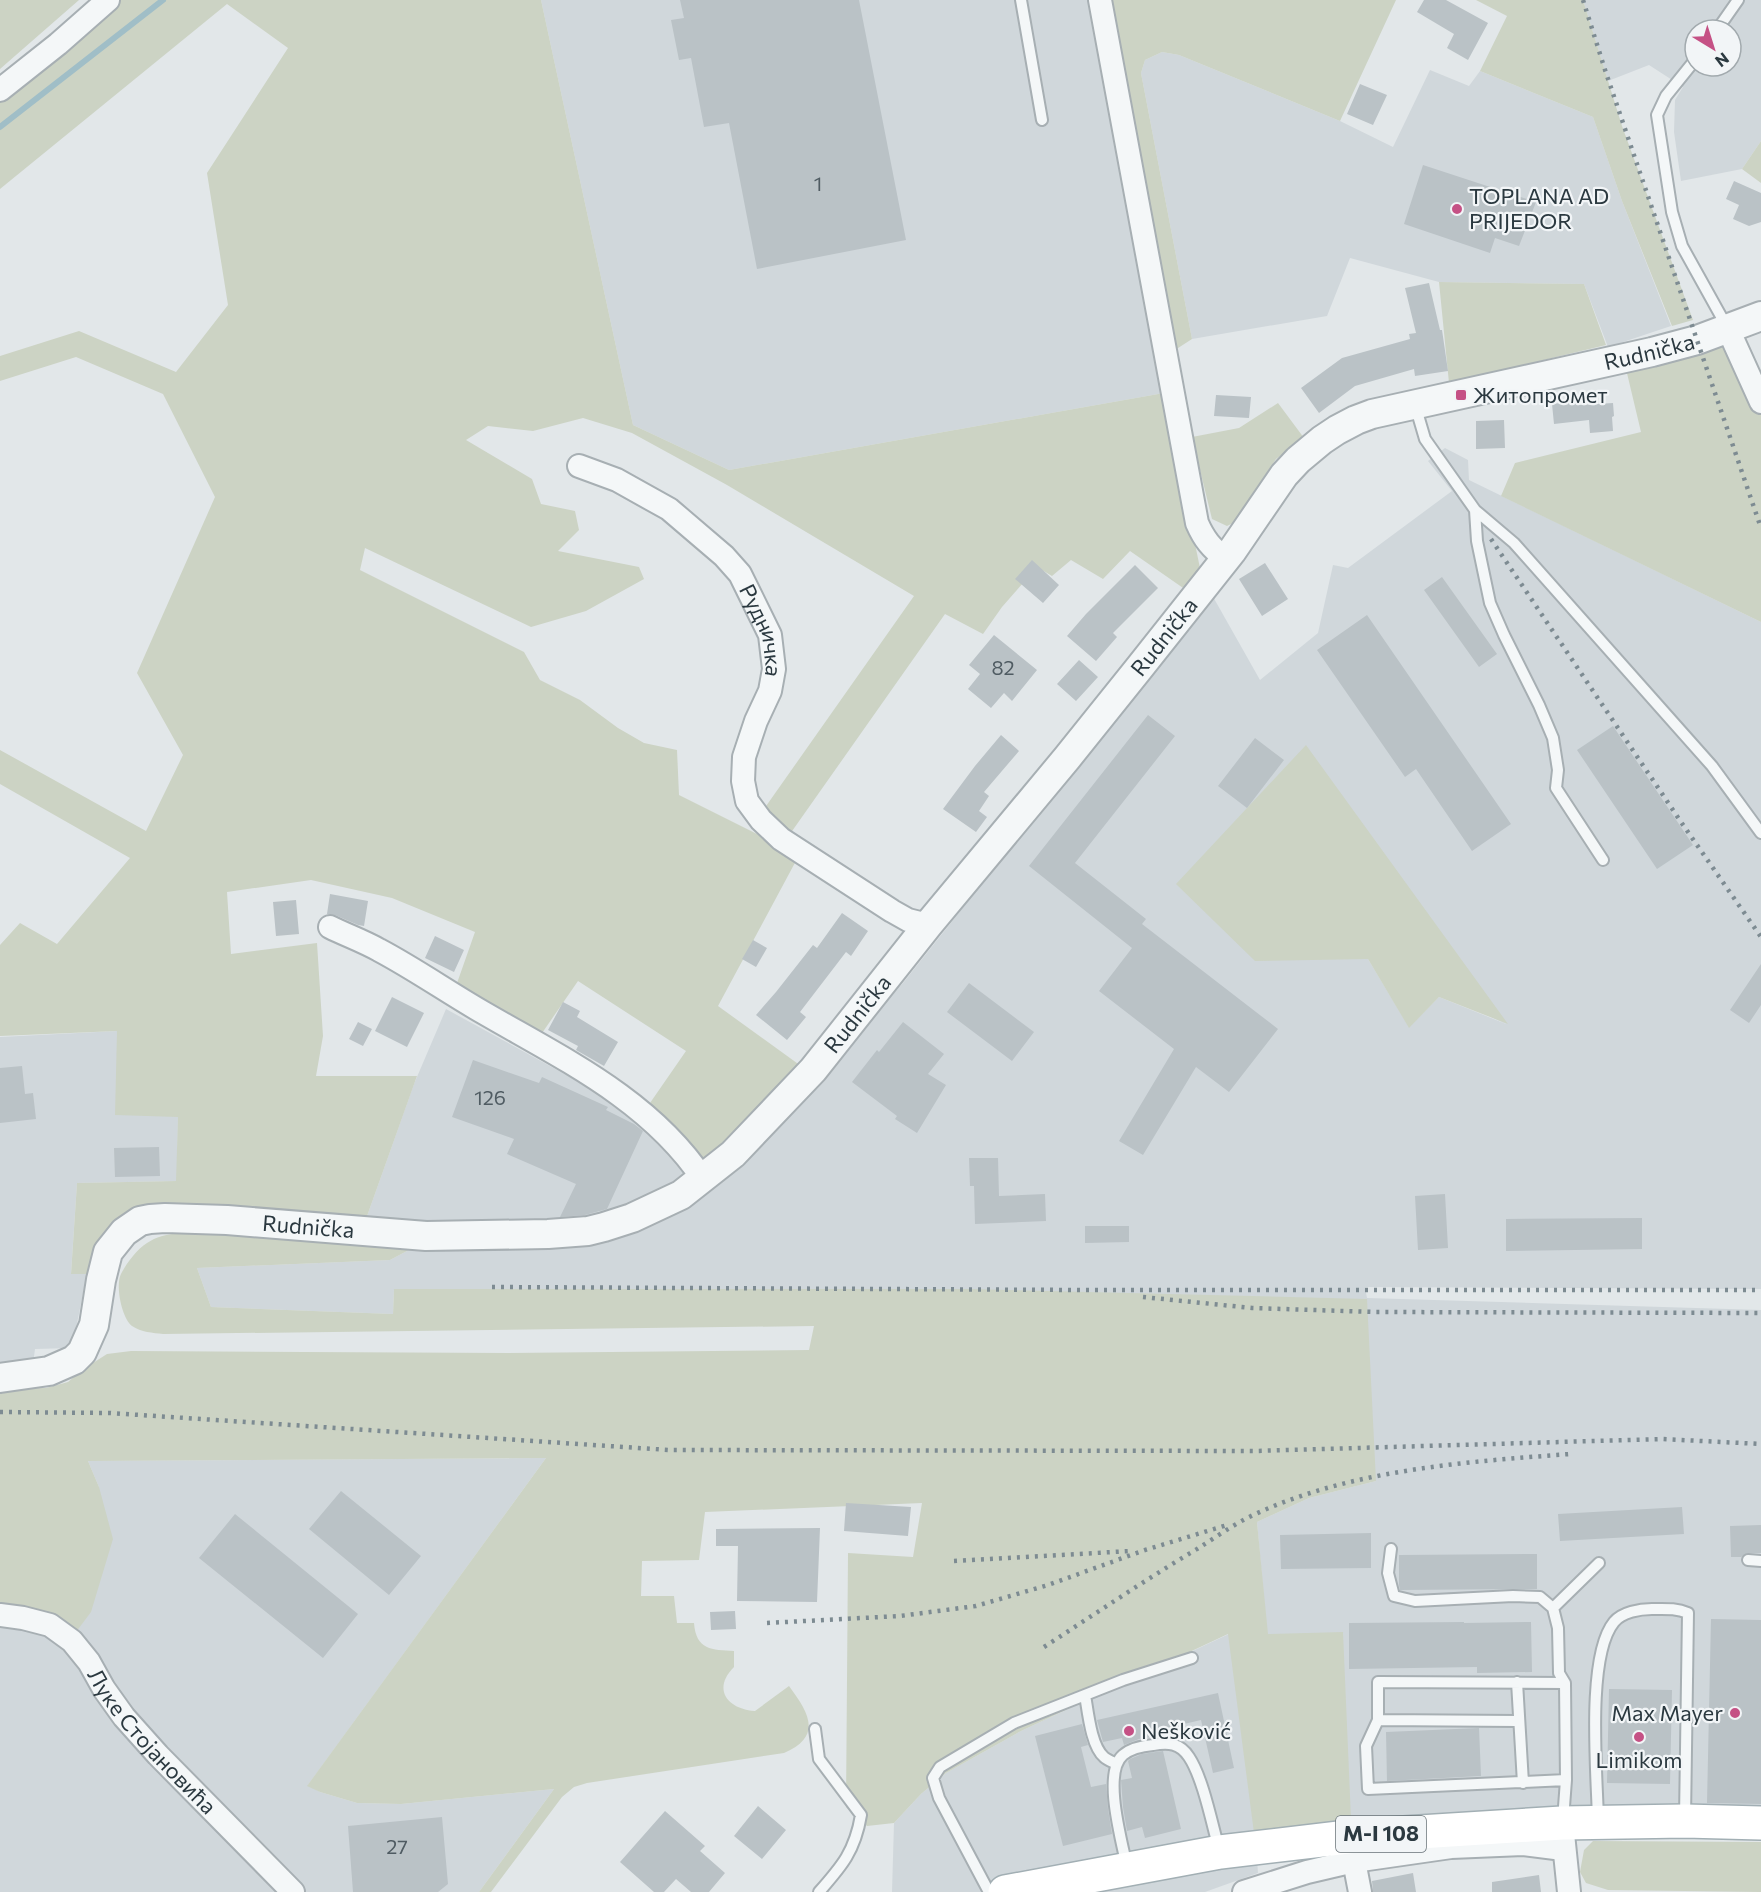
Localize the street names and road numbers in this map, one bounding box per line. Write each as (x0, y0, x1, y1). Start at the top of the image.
street label: Rudnička (1601, 327, 1697, 375)
street label: Рудничка (734, 579, 788, 679)
street label: Rudnička (1124, 592, 1203, 681)
street label: Rudnička (818, 969, 896, 1058)
street label: Rudnička (261, 1209, 355, 1243)
street label: Луке Стојановића (82, 1664, 222, 1819)
road number: M-I 108 (1336, 1816, 1426, 1852)

